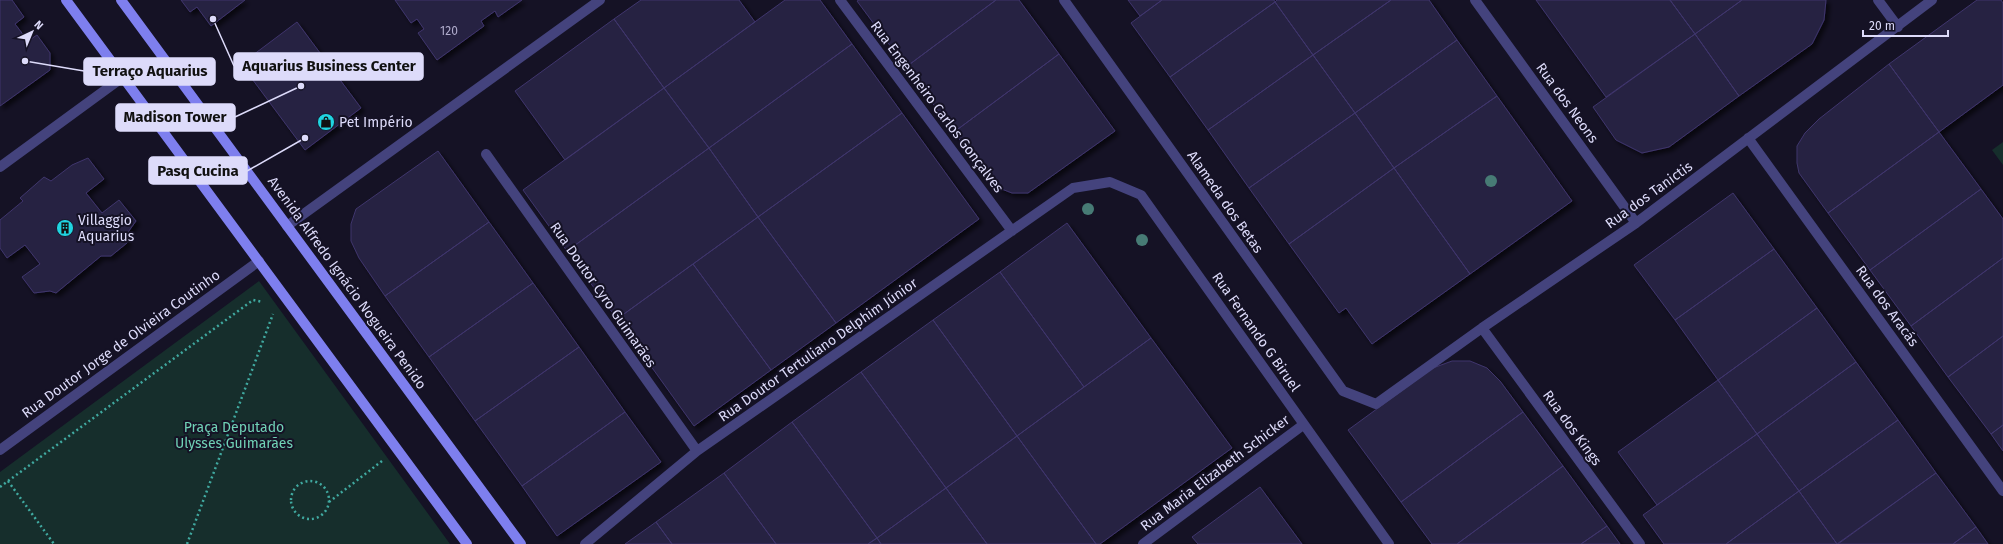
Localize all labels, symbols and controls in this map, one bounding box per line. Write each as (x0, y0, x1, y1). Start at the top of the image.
north arrow (12, 12, 52, 52)
scale bar (1863, 12, 1948, 38)
text: N (31, 18, 46, 32)
street label: Rua Engenheiro Carlos Gonçalves (867, 18, 1007, 197)
text: 20 m (1869, 19, 1895, 33)
house number: 120 (440, 24, 458, 38)
callout: Aquarius Business Center (234, 53, 423, 80)
text: Aquarius Business Center (241, 57, 417, 75)
callout: Terraço Aquarius (84, 58, 215, 85)
street label: Rua dos Neons (1532, 60, 1602, 147)
text: Terraço Aquarius (92, 62, 208, 81)
callout: Madison Tower (116, 104, 235, 131)
text: Madison Tower (123, 108, 227, 126)
shop icon: Pet Império (316, 112, 336, 132)
place label: Pet Império (339, 114, 413, 131)
street label: Alameda dos Betas (1183, 148, 1267, 257)
callout: Pasq Cucina (149, 157, 247, 184)
street label: Rua dos Tanictis (1602, 158, 1696, 232)
text: Pasq Cucina (157, 162, 239, 180)
street label: Avenida Alfredo Ignácio Nogueira Penido (264, 173, 430, 393)
place label: Villaggio Aquarius (78, 212, 135, 245)
building icon: Villaggio Aquarius (55, 218, 75, 238)
street label: Rua Doutor Cyro Guimarães (546, 219, 660, 371)
street label: Rua dos Aracás (1852, 262, 1922, 350)
street label: Rua Doutor Jorge de Olvieira Coutinho (19, 266, 223, 422)
street label: Rua Fernando G Biruel (1208, 269, 1304, 395)
street label: Rua Doutor Tertuliano Delphim Júnior (715, 274, 921, 425)
street label: Rua dos Kings (1539, 387, 1605, 469)
street label: Rua Maria Elizabeth Schicker (1137, 411, 1293, 535)
park label: Praça Deputado Ulysses Guimarães (175, 419, 293, 452)

